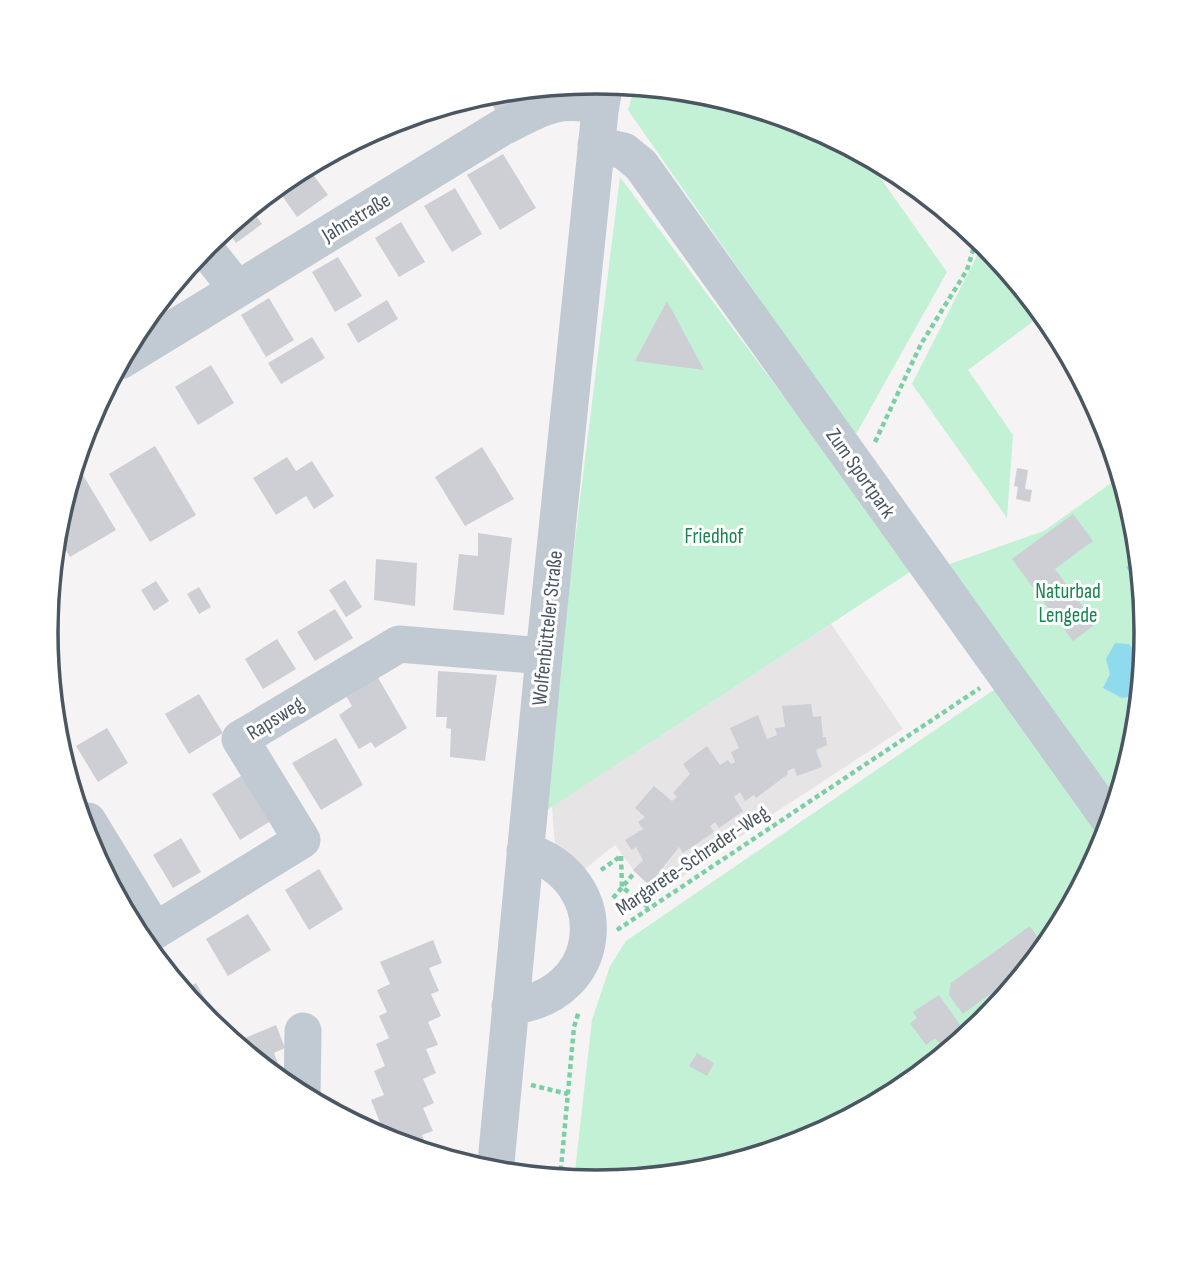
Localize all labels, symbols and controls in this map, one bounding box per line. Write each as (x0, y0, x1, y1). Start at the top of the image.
street label: Jahnstraße (317, 187, 395, 248)
street label: Zum Sportpark (821, 424, 901, 523)
park label: Friedhof (685, 524, 744, 549)
street label: Wolfenbütteler Straße (527, 549, 568, 707)
park label: Naturbad Lengede (1035, 579, 1101, 628)
street label: Rapsweg (242, 691, 308, 746)
street label: Margarete-Schrader-Weg (611, 800, 774, 921)

